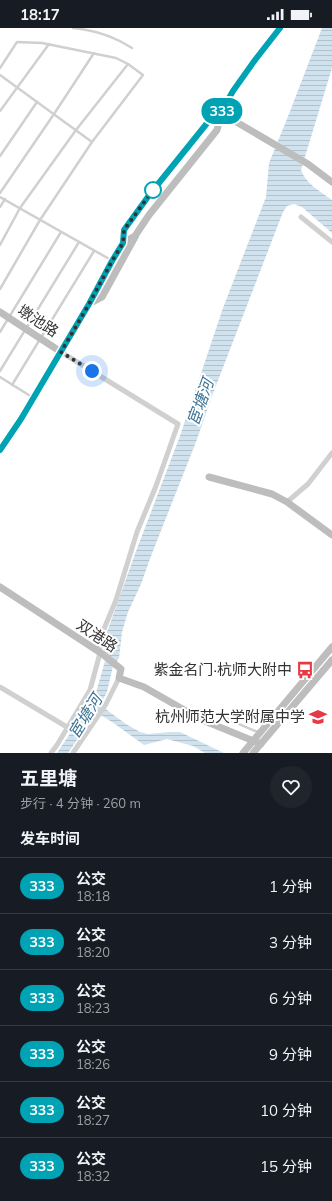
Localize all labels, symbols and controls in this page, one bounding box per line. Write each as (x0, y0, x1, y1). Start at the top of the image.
text: 18:17 (20, 5, 60, 24)
line badge: 333 (199, 98, 245, 124)
text: 333 (209, 102, 235, 120)
unlabelled marker (144, 181, 162, 199)
street label: 墩池路 (14, 300, 62, 341)
your location (82, 361, 102, 381)
water label: 宦塘河 (182, 373, 219, 428)
street label: 双港路 (73, 615, 121, 656)
place label: 紫金名门·杭师大附中 (154, 660, 292, 679)
bus stop icon: 紫金名门·杭师大附中 (295, 660, 315, 680)
water label: 宦塘河 (64, 688, 108, 742)
place label: 杭州师范大学附属中学 (155, 707, 305, 726)
school or university icon: 杭州师范大学附属中学 (308, 707, 328, 727)
text: 五里塘 (20, 766, 77, 790)
button: heart (270, 766, 312, 808)
text: 步行 · 4 分钟 · 260 m (20, 795, 141, 811)
text: 发车时间 (20, 829, 80, 848)
text: 公交 (76, 869, 106, 888)
text: 333 (29, 877, 55, 895)
text: 1 分钟 (269, 877, 312, 896)
text: 18:18 (76, 888, 110, 904)
text: 公交 (76, 925, 106, 944)
text: 333 (29, 933, 55, 951)
text: 3 分钟 (269, 933, 312, 952)
text: 18:20 (76, 944, 110, 960)
text: 公交 (76, 981, 106, 1000)
text: 333 (29, 989, 55, 1007)
text: 6 分钟 (269, 989, 312, 1008)
text: 18:23 (76, 1000, 110, 1016)
text: 公交 (76, 1037, 106, 1056)
text: 333 (29, 1045, 55, 1063)
text: 9 分钟 (269, 1045, 312, 1064)
text: 18:26 (76, 1056, 110, 1072)
text: 公交 (76, 1093, 106, 1112)
text: 333 (29, 1101, 55, 1119)
text: 10 分钟 (260, 1101, 312, 1120)
text: 18:27 (76, 1112, 110, 1128)
text: 公交 (76, 1149, 106, 1168)
text: 333 (29, 1157, 55, 1175)
text: 15 分钟 (260, 1157, 312, 1176)
text: 18:32 (76, 1168, 110, 1184)

